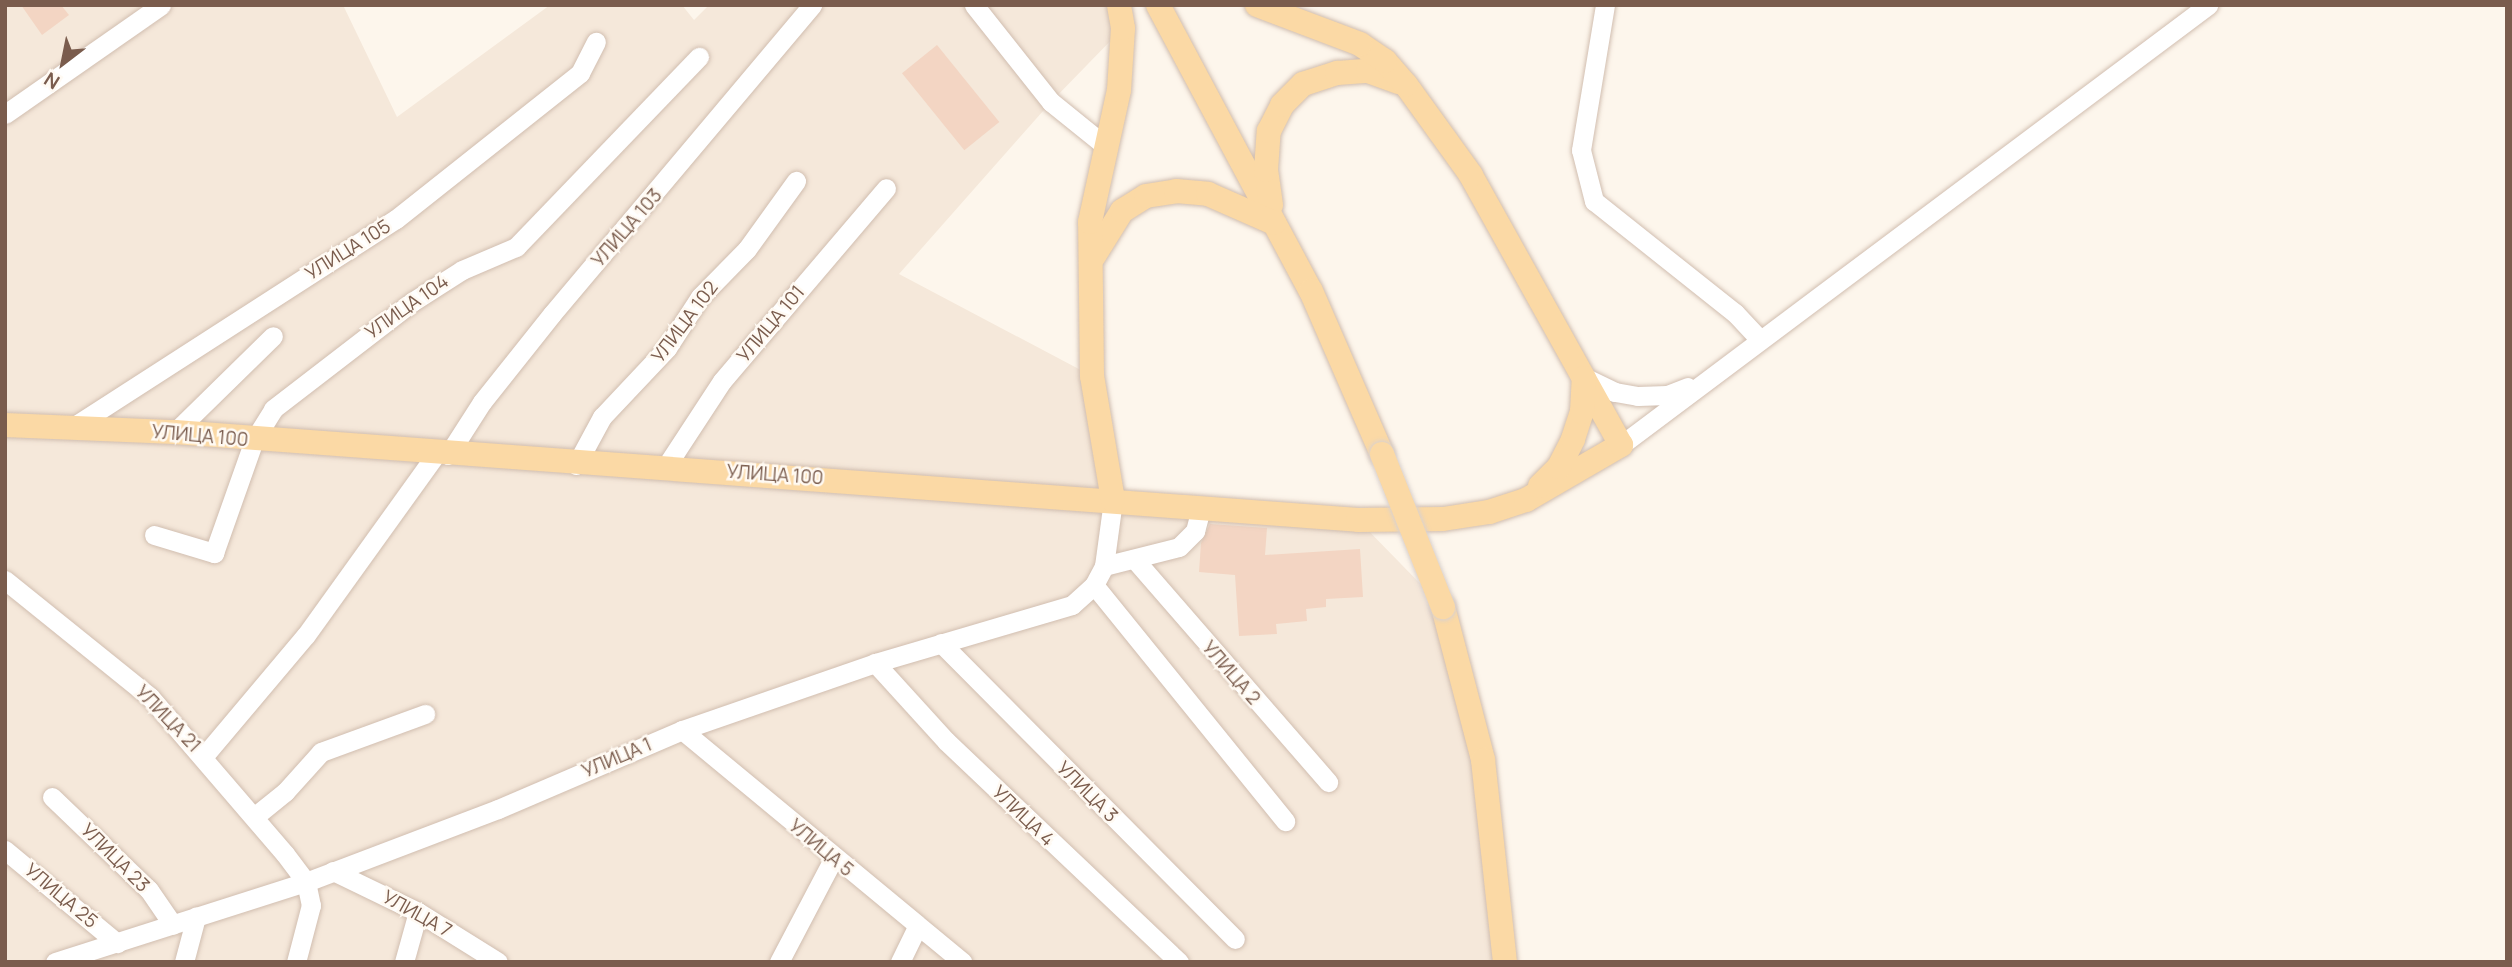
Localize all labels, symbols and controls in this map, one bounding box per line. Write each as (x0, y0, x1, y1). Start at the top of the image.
north arrow (28, 28, 98, 98)
text: N (39, 66, 65, 95)
street label: УЛИЦА 103 (587, 184, 667, 272)
street label: УЛИЦА 105 (301, 215, 395, 285)
street label: УЛИЦА 104 (361, 270, 453, 344)
street label: УЛИЦА 102 (647, 277, 723, 367)
street label: УЛИЦА 101 (732, 281, 810, 367)
street label: УЛИЦА 100 (151, 420, 249, 452)
street label: УЛИЦА 100 (726, 460, 824, 490)
street label: УЛИЦА 2 (1197, 636, 1265, 710)
street label: УЛИЦА 21 (130, 681, 206, 757)
street label: УЛИЦА 1 (579, 733, 655, 783)
street label: УЛИЦА 3 (1052, 757, 1122, 827)
street label: УЛИЦА 4 (987, 781, 1059, 851)
street label: УЛИЦА 5 (784, 814, 858, 882)
street label: УЛИЦА 23 (76, 819, 154, 897)
street label: УЛИЦА 25 (20, 859, 102, 933)
street label: УЛИЦА 7 (378, 886, 456, 942)

